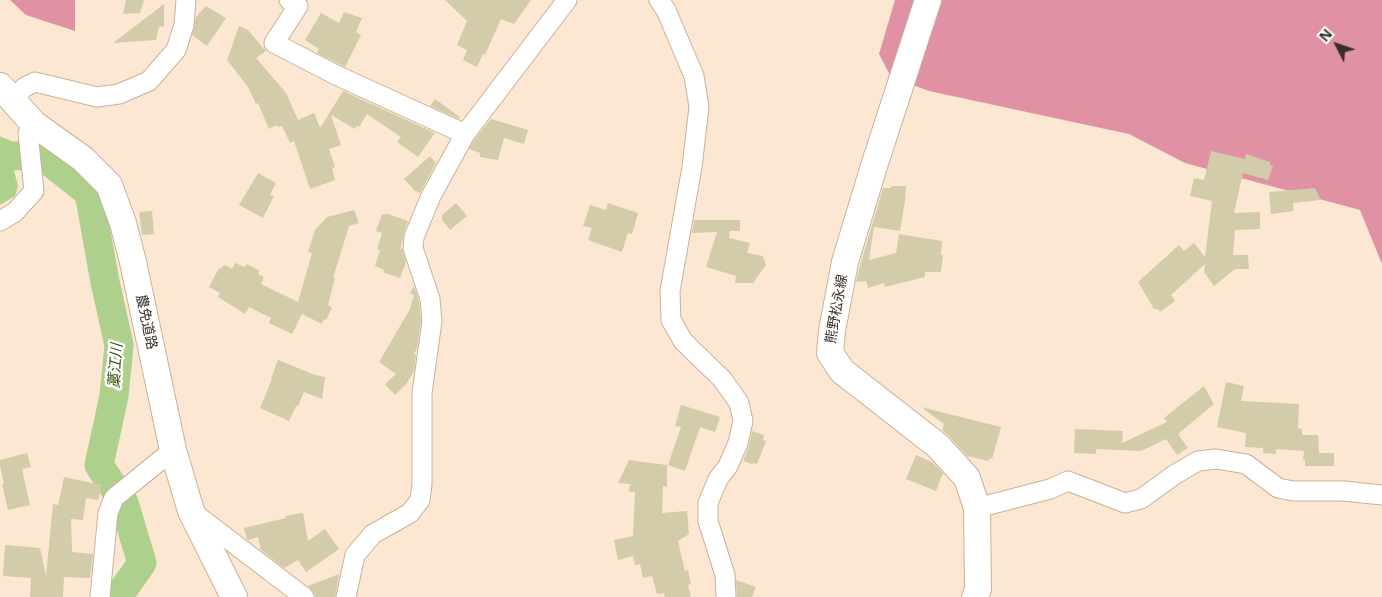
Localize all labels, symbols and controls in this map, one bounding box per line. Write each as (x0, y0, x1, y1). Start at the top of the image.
north arrow (1312, 20, 1362, 70)
text: N (1314, 24, 1336, 45)
street label: 熊野松永線 (823, 273, 851, 345)
street label: 農免道路 (132, 293, 160, 351)
water label: 藁江川 (105, 343, 127, 389)

